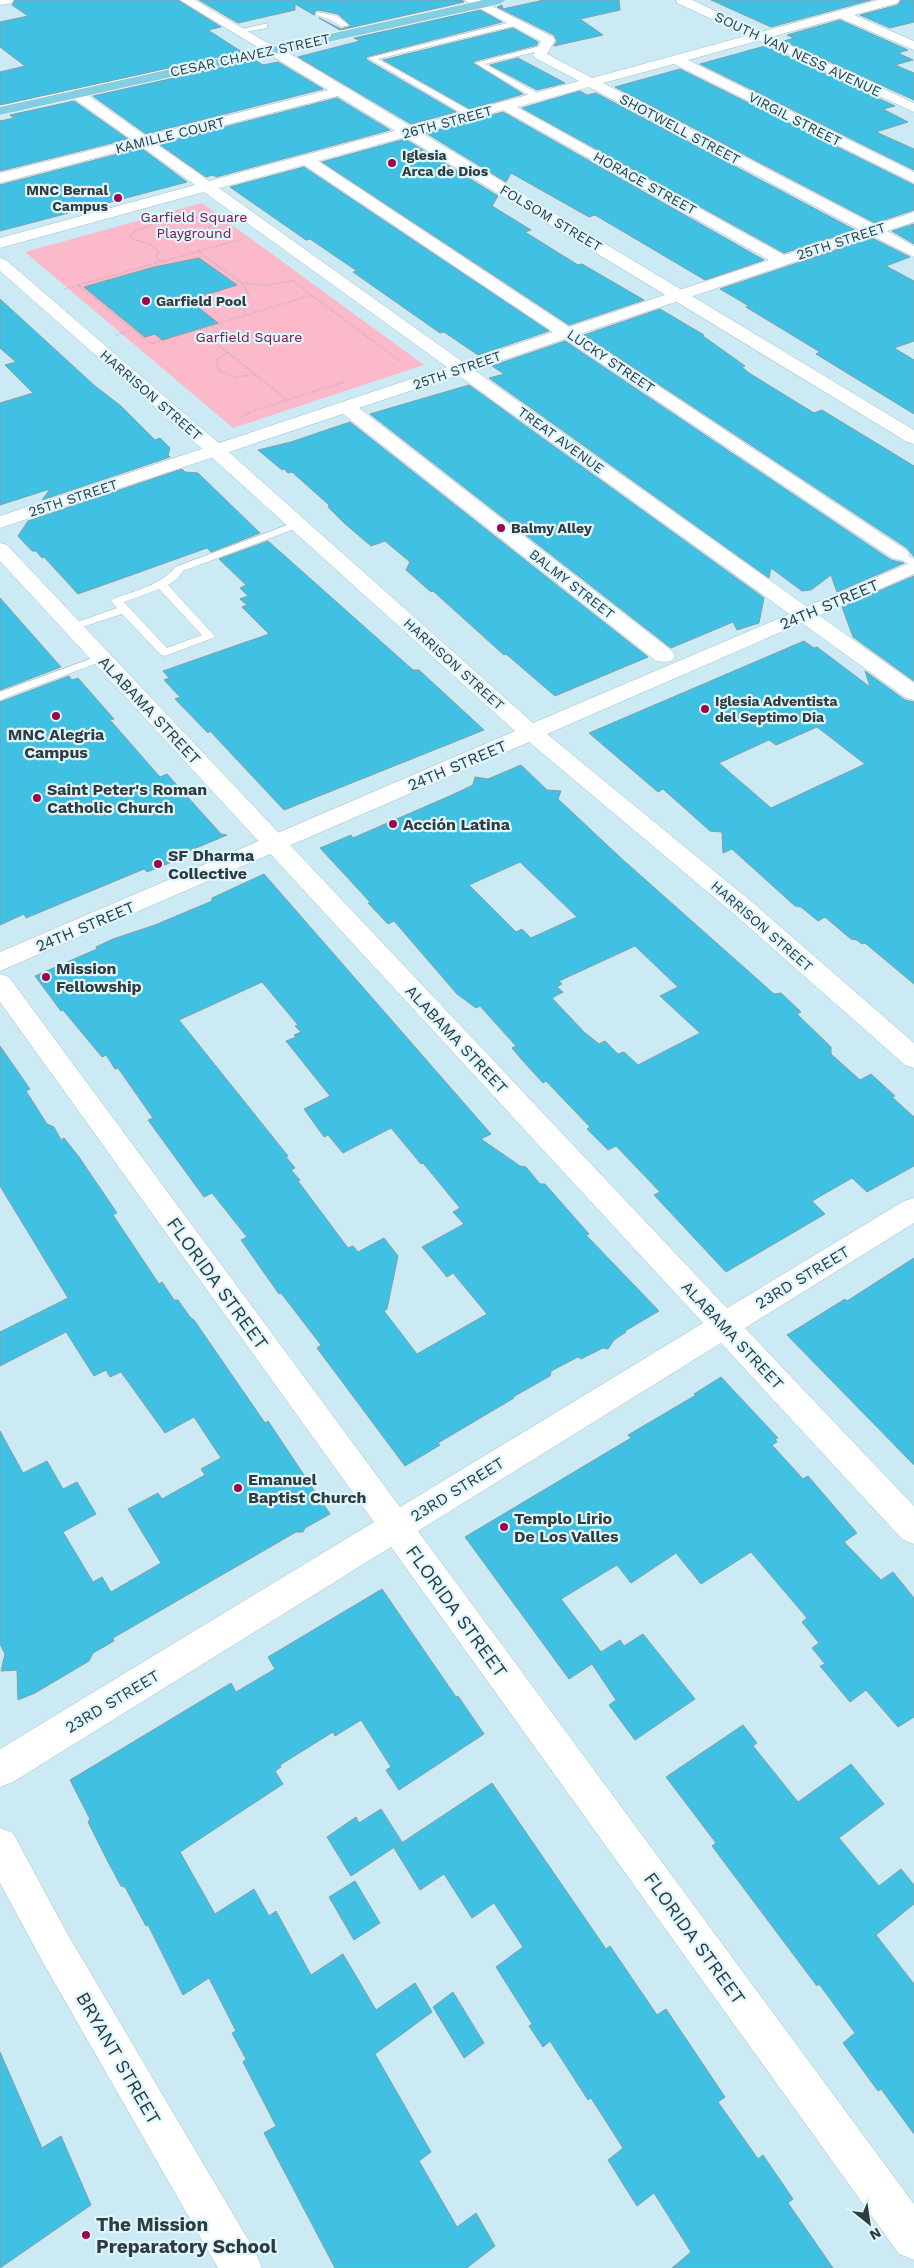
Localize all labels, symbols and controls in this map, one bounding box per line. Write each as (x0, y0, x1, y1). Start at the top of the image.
street label: SOUTH VAN NESS AVENUE (712, 8, 884, 100)
street label: CESAR CHAVEZ STREET (169, 30, 332, 80)
street label: VIRGIL STREET (746, 89, 845, 150)
street label: SHOTWELL STREET (617, 90, 743, 168)
street label: 26TH STREET (400, 102, 494, 142)
street label: KAMILLE COURT (114, 114, 227, 156)
place label: Iglesia Arca de Dios (402, 147, 489, 179)
street label: HORACE STREET (591, 148, 700, 218)
marker: Iglesia Arca de Dios (386, 157, 398, 169)
street label: FOLSOM STREET (497, 181, 605, 255)
place label: MNC Bernal Campus (26, 182, 109, 214)
marker: MNC Bernal Campus (112, 192, 124, 204)
park label: Garfield Square Playground (141, 209, 247, 241)
street label: 25TH STREET (795, 219, 888, 263)
place label: Garfield Pool (156, 293, 247, 309)
marker: Garfield Pool (140, 295, 152, 307)
street label: LUCKY STREET (564, 326, 658, 396)
park label: Garfield Square (196, 329, 302, 345)
street label: HARRISON STREET (97, 347, 205, 444)
street label: 25TH STREET (411, 347, 504, 393)
street label: TREAT AVENUE (515, 403, 607, 477)
street label: 25TH STREET (27, 476, 120, 520)
place label: Balmy Alley (511, 520, 592, 536)
marker: Balmy Alley (495, 522, 507, 534)
street label: BALMY STREET (526, 546, 618, 622)
street label: 24TH STREET (777, 575, 882, 634)
street label: HARRISON STREET (401, 615, 508, 714)
street label: ALABAMA STREET (95, 652, 205, 769)
place label: Iglesia Adventista del Septimo Dia (715, 693, 839, 725)
marker: Iglesia Adventista del Septimo Dia (699, 703, 711, 715)
marker: MNC Alegria Campus (50, 710, 62, 722)
place label: MNC Alegria Campus (8, 725, 105, 762)
street label: 24TH STREET (405, 736, 510, 795)
place label: Saint Peter's Roman Catholic Church (47, 780, 207, 817)
marker: Saint Peter's Roman Catholic Church (31, 792, 43, 804)
place label: Acción Latina (403, 815, 511, 834)
marker: Acción Latina (387, 818, 399, 830)
place label: SF Dharma Collective (168, 846, 255, 883)
marker: SF Dharma Collective (152, 858, 164, 870)
street label: HARRISON STREET (708, 878, 816, 975)
street label: 24TH STREET (33, 897, 138, 956)
place label: Mission Fellowship (56, 959, 142, 996)
marker: Mission Fellowship (40, 971, 52, 983)
street label: ALABAMA STREET (402, 981, 512, 1098)
street label: FLORIDA STREET (162, 1213, 273, 1354)
street label: 23RD STREET (752, 1242, 853, 1313)
street label: ALABAMA STREET (678, 1277, 788, 1394)
street label: 23RD STREET (407, 1453, 508, 1526)
place label: Emanuel Baptist Church (248, 1470, 366, 1507)
marker: Emanuel Baptist Church (232, 1482, 244, 1494)
place label: Templo Lirio De Los Valles (514, 1509, 619, 1546)
marker: Templo Lirio De Los Valles (498, 1521, 510, 1533)
street label: FLORIDA STREET (401, 1541, 512, 1682)
street label: 23RD STREET (62, 1666, 163, 1737)
street label: FLORIDA STREET (639, 1868, 750, 2009)
street label: BRYANT STREET (71, 1988, 166, 2129)
north arrow (844, 2198, 894, 2248)
place label: The Mission Preparatory School (96, 2213, 277, 2258)
text: N (867, 2225, 884, 2244)
marker: The Mission Preparatory School (80, 2229, 92, 2241)

